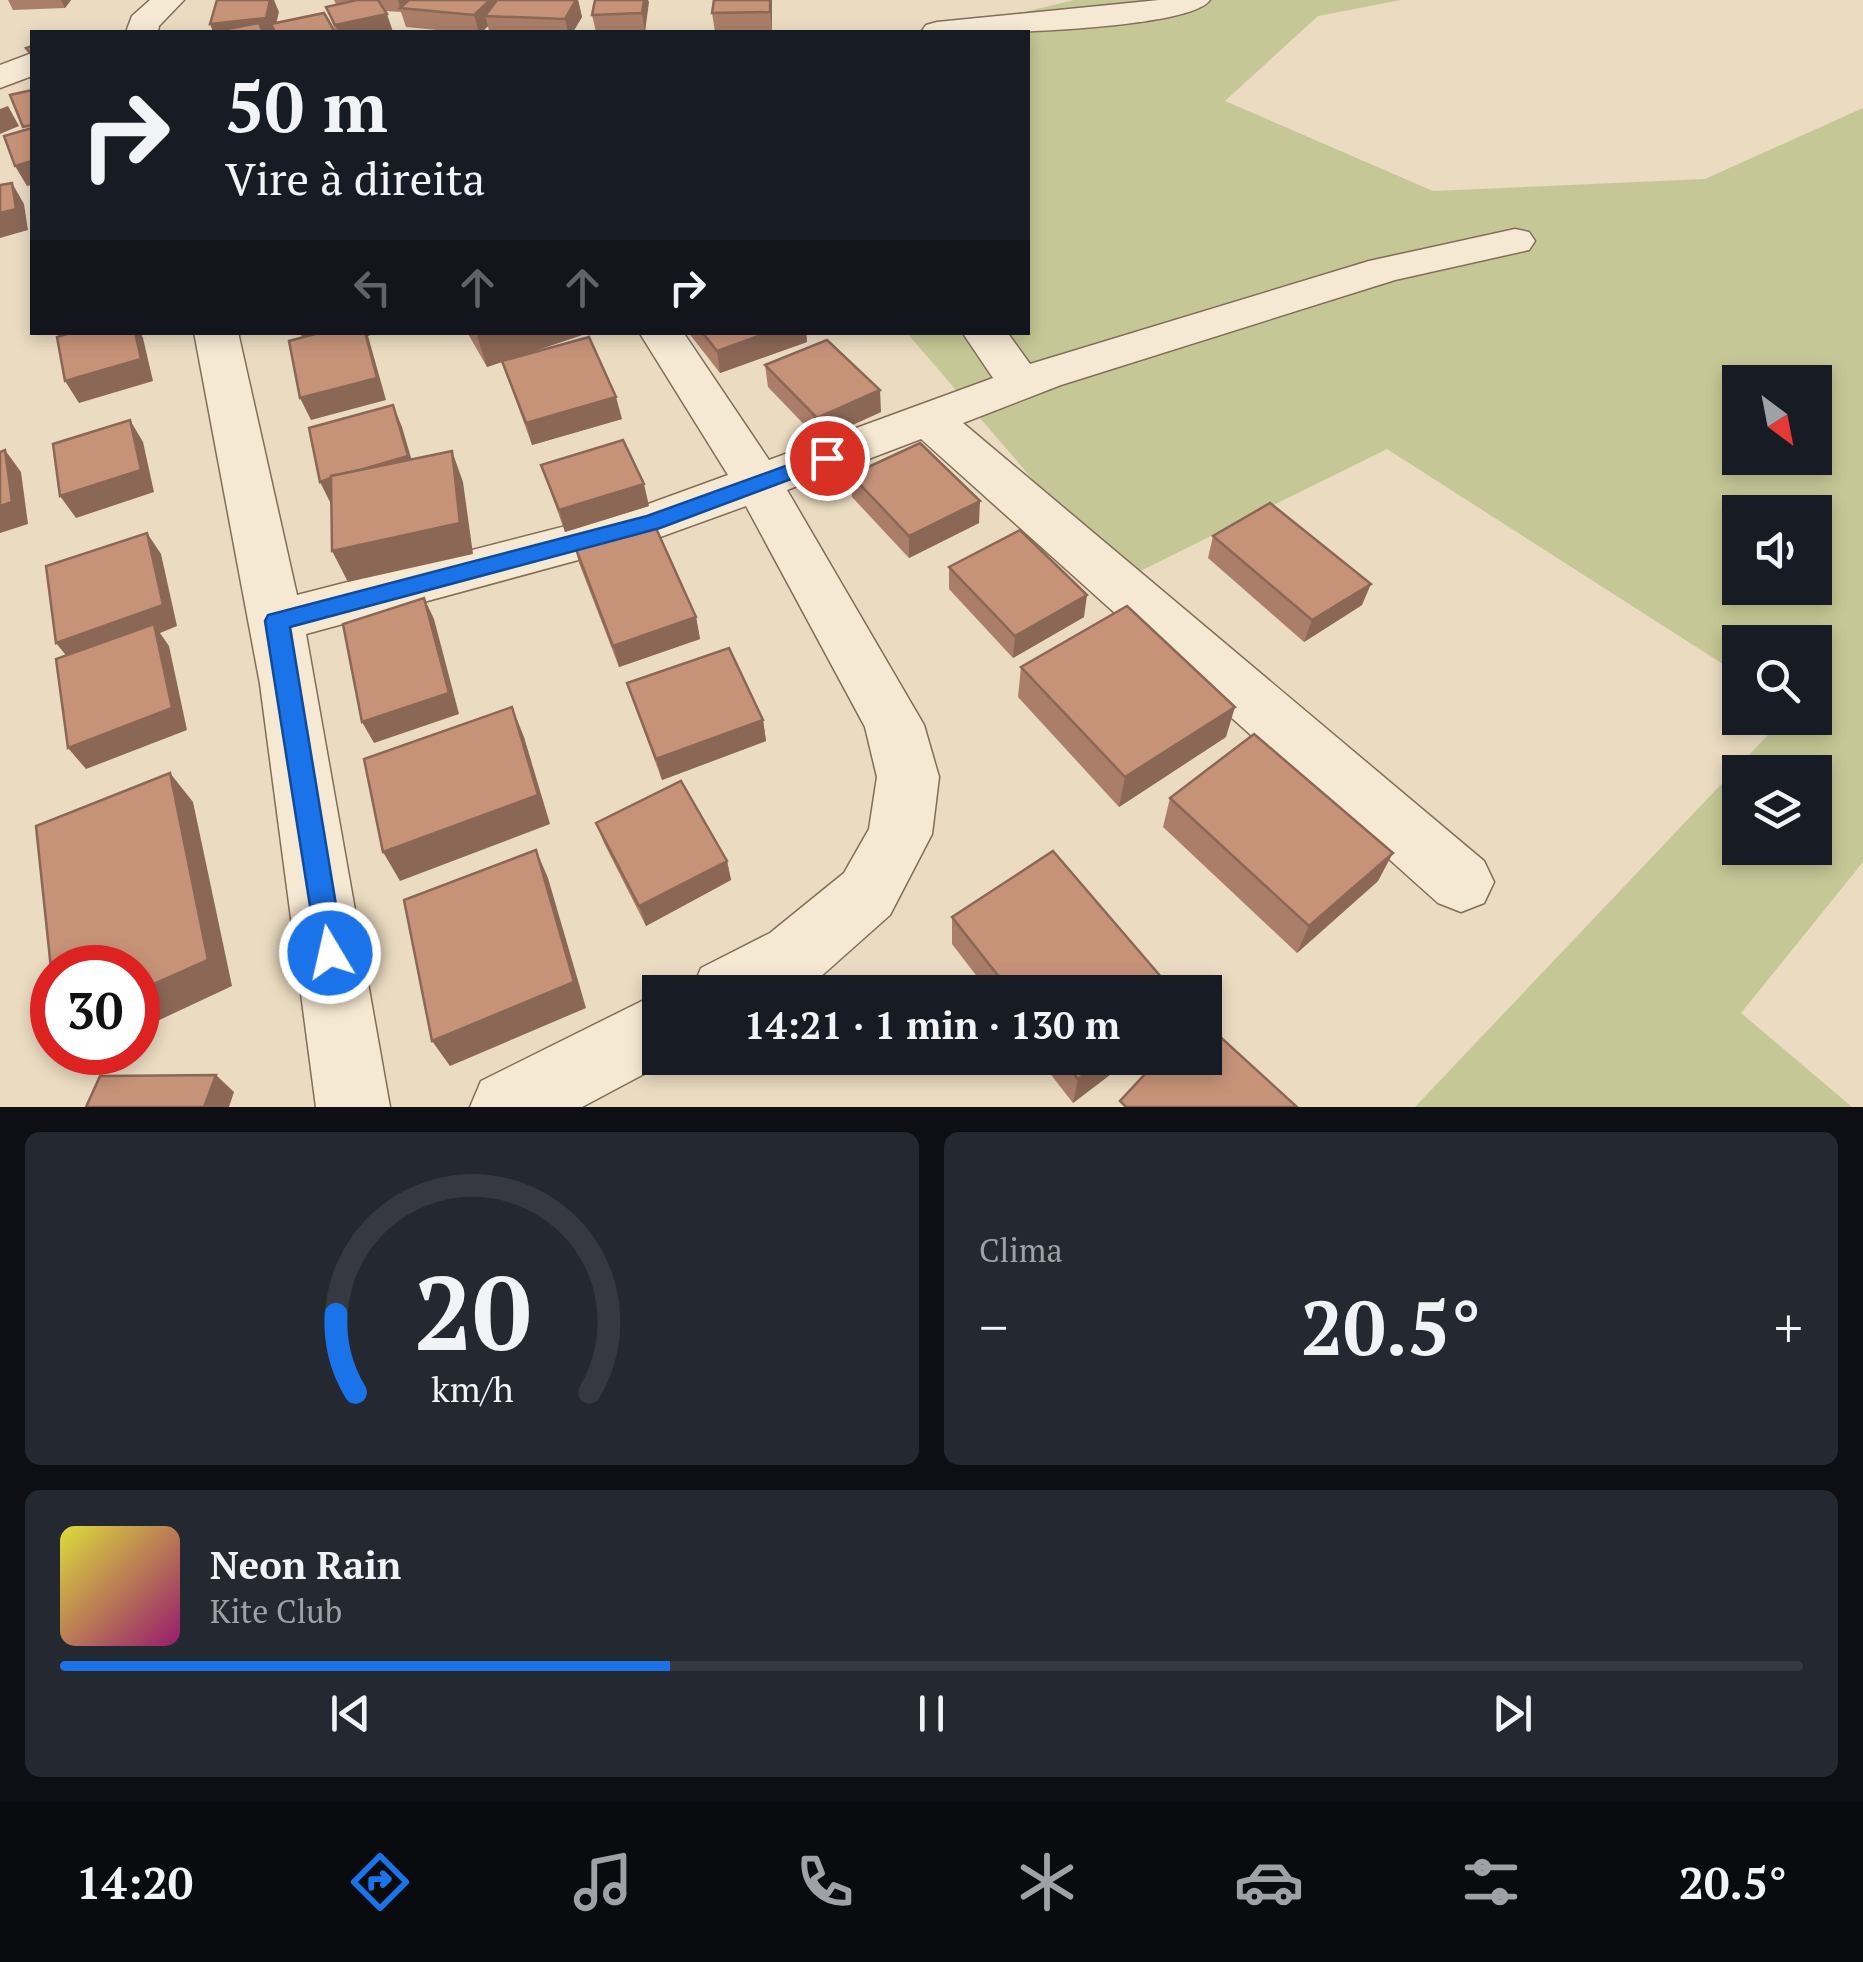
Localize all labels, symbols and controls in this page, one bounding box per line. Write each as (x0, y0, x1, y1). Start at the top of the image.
text: 50 m (225, 59, 388, 152)
icon: right (60, 70, 190, 200)
text: Vire à direita (225, 148, 485, 208)
icon: left (345, 260, 400, 315)
icon: ahead (450, 260, 505, 315)
icon: ahead (555, 260, 610, 315)
icon: right (660, 260, 715, 315)
north arrow (1722, 365, 1832, 475)
map controls (1722, 365, 1832, 865)
pin (785, 416, 870, 501)
icon: arrive (800, 431, 855, 486)
button: sound (1722, 495, 1832, 605)
button: search (1722, 625, 1832, 735)
button: layers (1722, 755, 1832, 865)
position arrow (278, 901, 382, 1005)
speed limit sign: 30 (30, 945, 160, 1075)
text: 14:21 · 1 min · 130 m (744, 1000, 1120, 1050)
text: Clima (979, 1229, 1063, 1271)
text: 20 (413, 1242, 531, 1380)
text: 20.5° (1301, 1277, 1481, 1376)
text: − (979, 1290, 1008, 1363)
text: + (1774, 1290, 1803, 1363)
text: km/h (431, 1365, 513, 1412)
text: Neon Rain (210, 1540, 401, 1590)
text: Kite Club (210, 1590, 342, 1632)
icon: previous (323, 1686, 378, 1741)
icon: pause (904, 1686, 959, 1741)
icon: next (1485, 1686, 1540, 1741)
icon: directions (345, 1847, 415, 1917)
icon: music (568, 1847, 638, 1917)
icon: phone (790, 1847, 860, 1917)
icon: climate (1012, 1847, 1082, 1917)
icon: car (1234, 1847, 1304, 1917)
icon: filters (1456, 1847, 1526, 1917)
text: 14:20 (76, 1852, 193, 1912)
text: 20.5° (1679, 1852, 1787, 1912)

